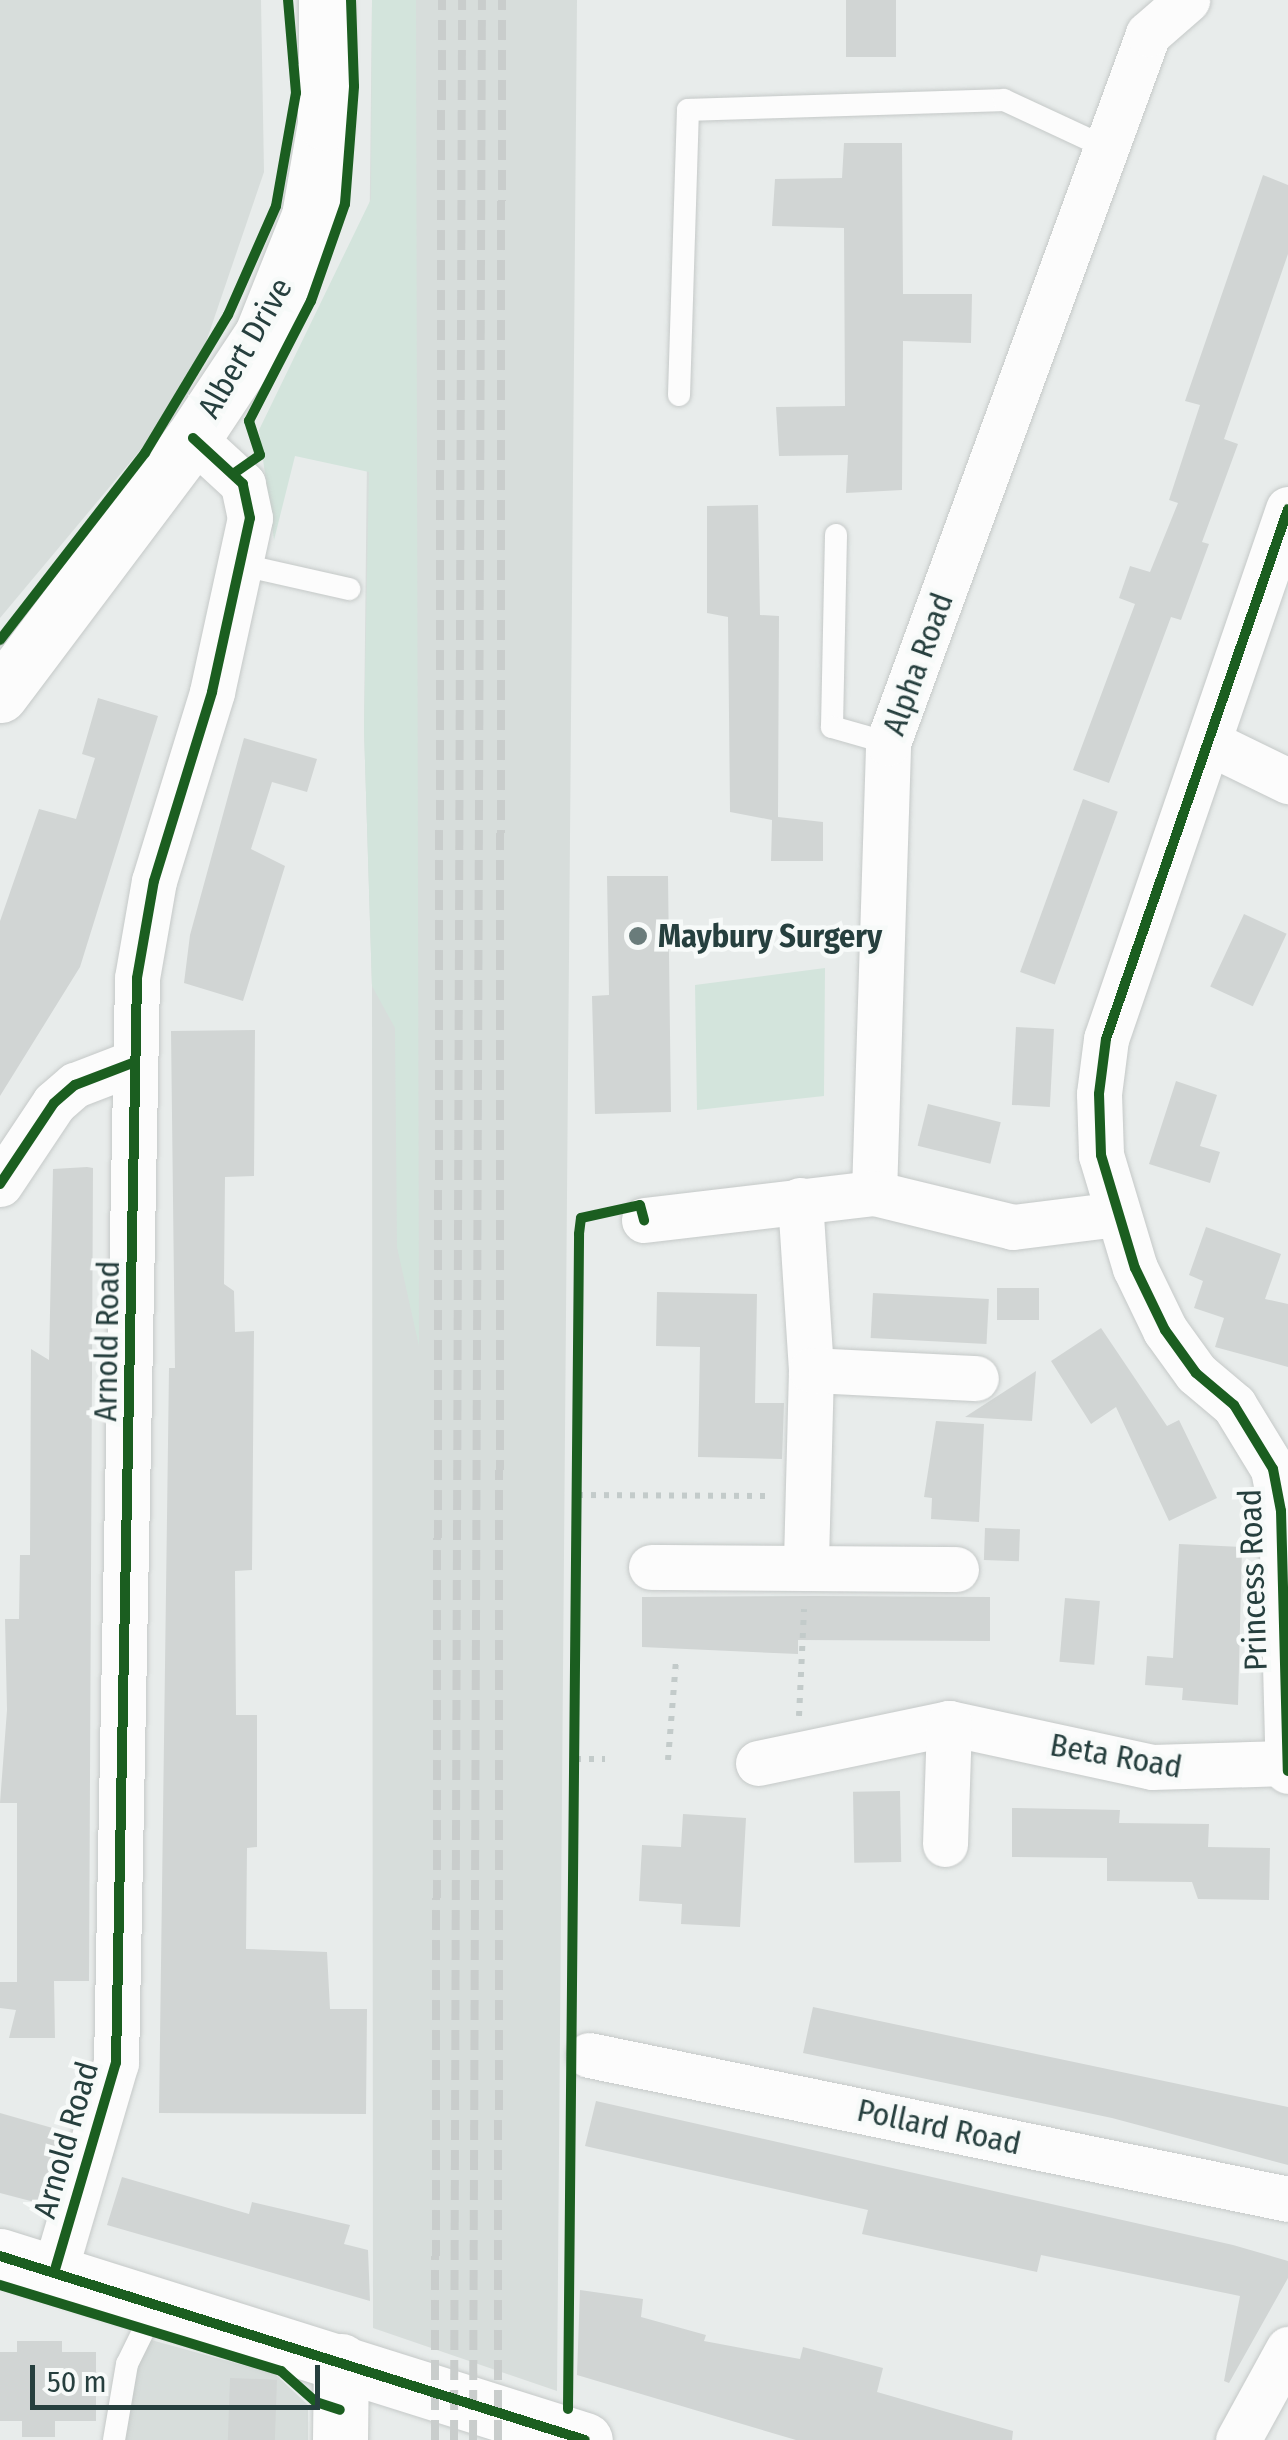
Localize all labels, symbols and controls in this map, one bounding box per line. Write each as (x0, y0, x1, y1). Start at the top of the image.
street label: Albert Drive (190, 271, 300, 425)
street label: Alpha Road (875, 588, 961, 740)
place label: Maybury Surgery (658, 917, 882, 955)
marker: Maybury Surgery (627, 925, 649, 947)
street label: Arnold Road (86, 1260, 128, 1422)
street label: Princess Road (1231, 1488, 1275, 1672)
street label: Beta Road (1047, 1726, 1185, 1786)
street label: Arnold Road (25, 2057, 107, 2223)
street label: Pollard Road (854, 2091, 1024, 2163)
scale bar (35, 2345, 325, 2407)
text: 50 m (47, 2364, 107, 2400)

